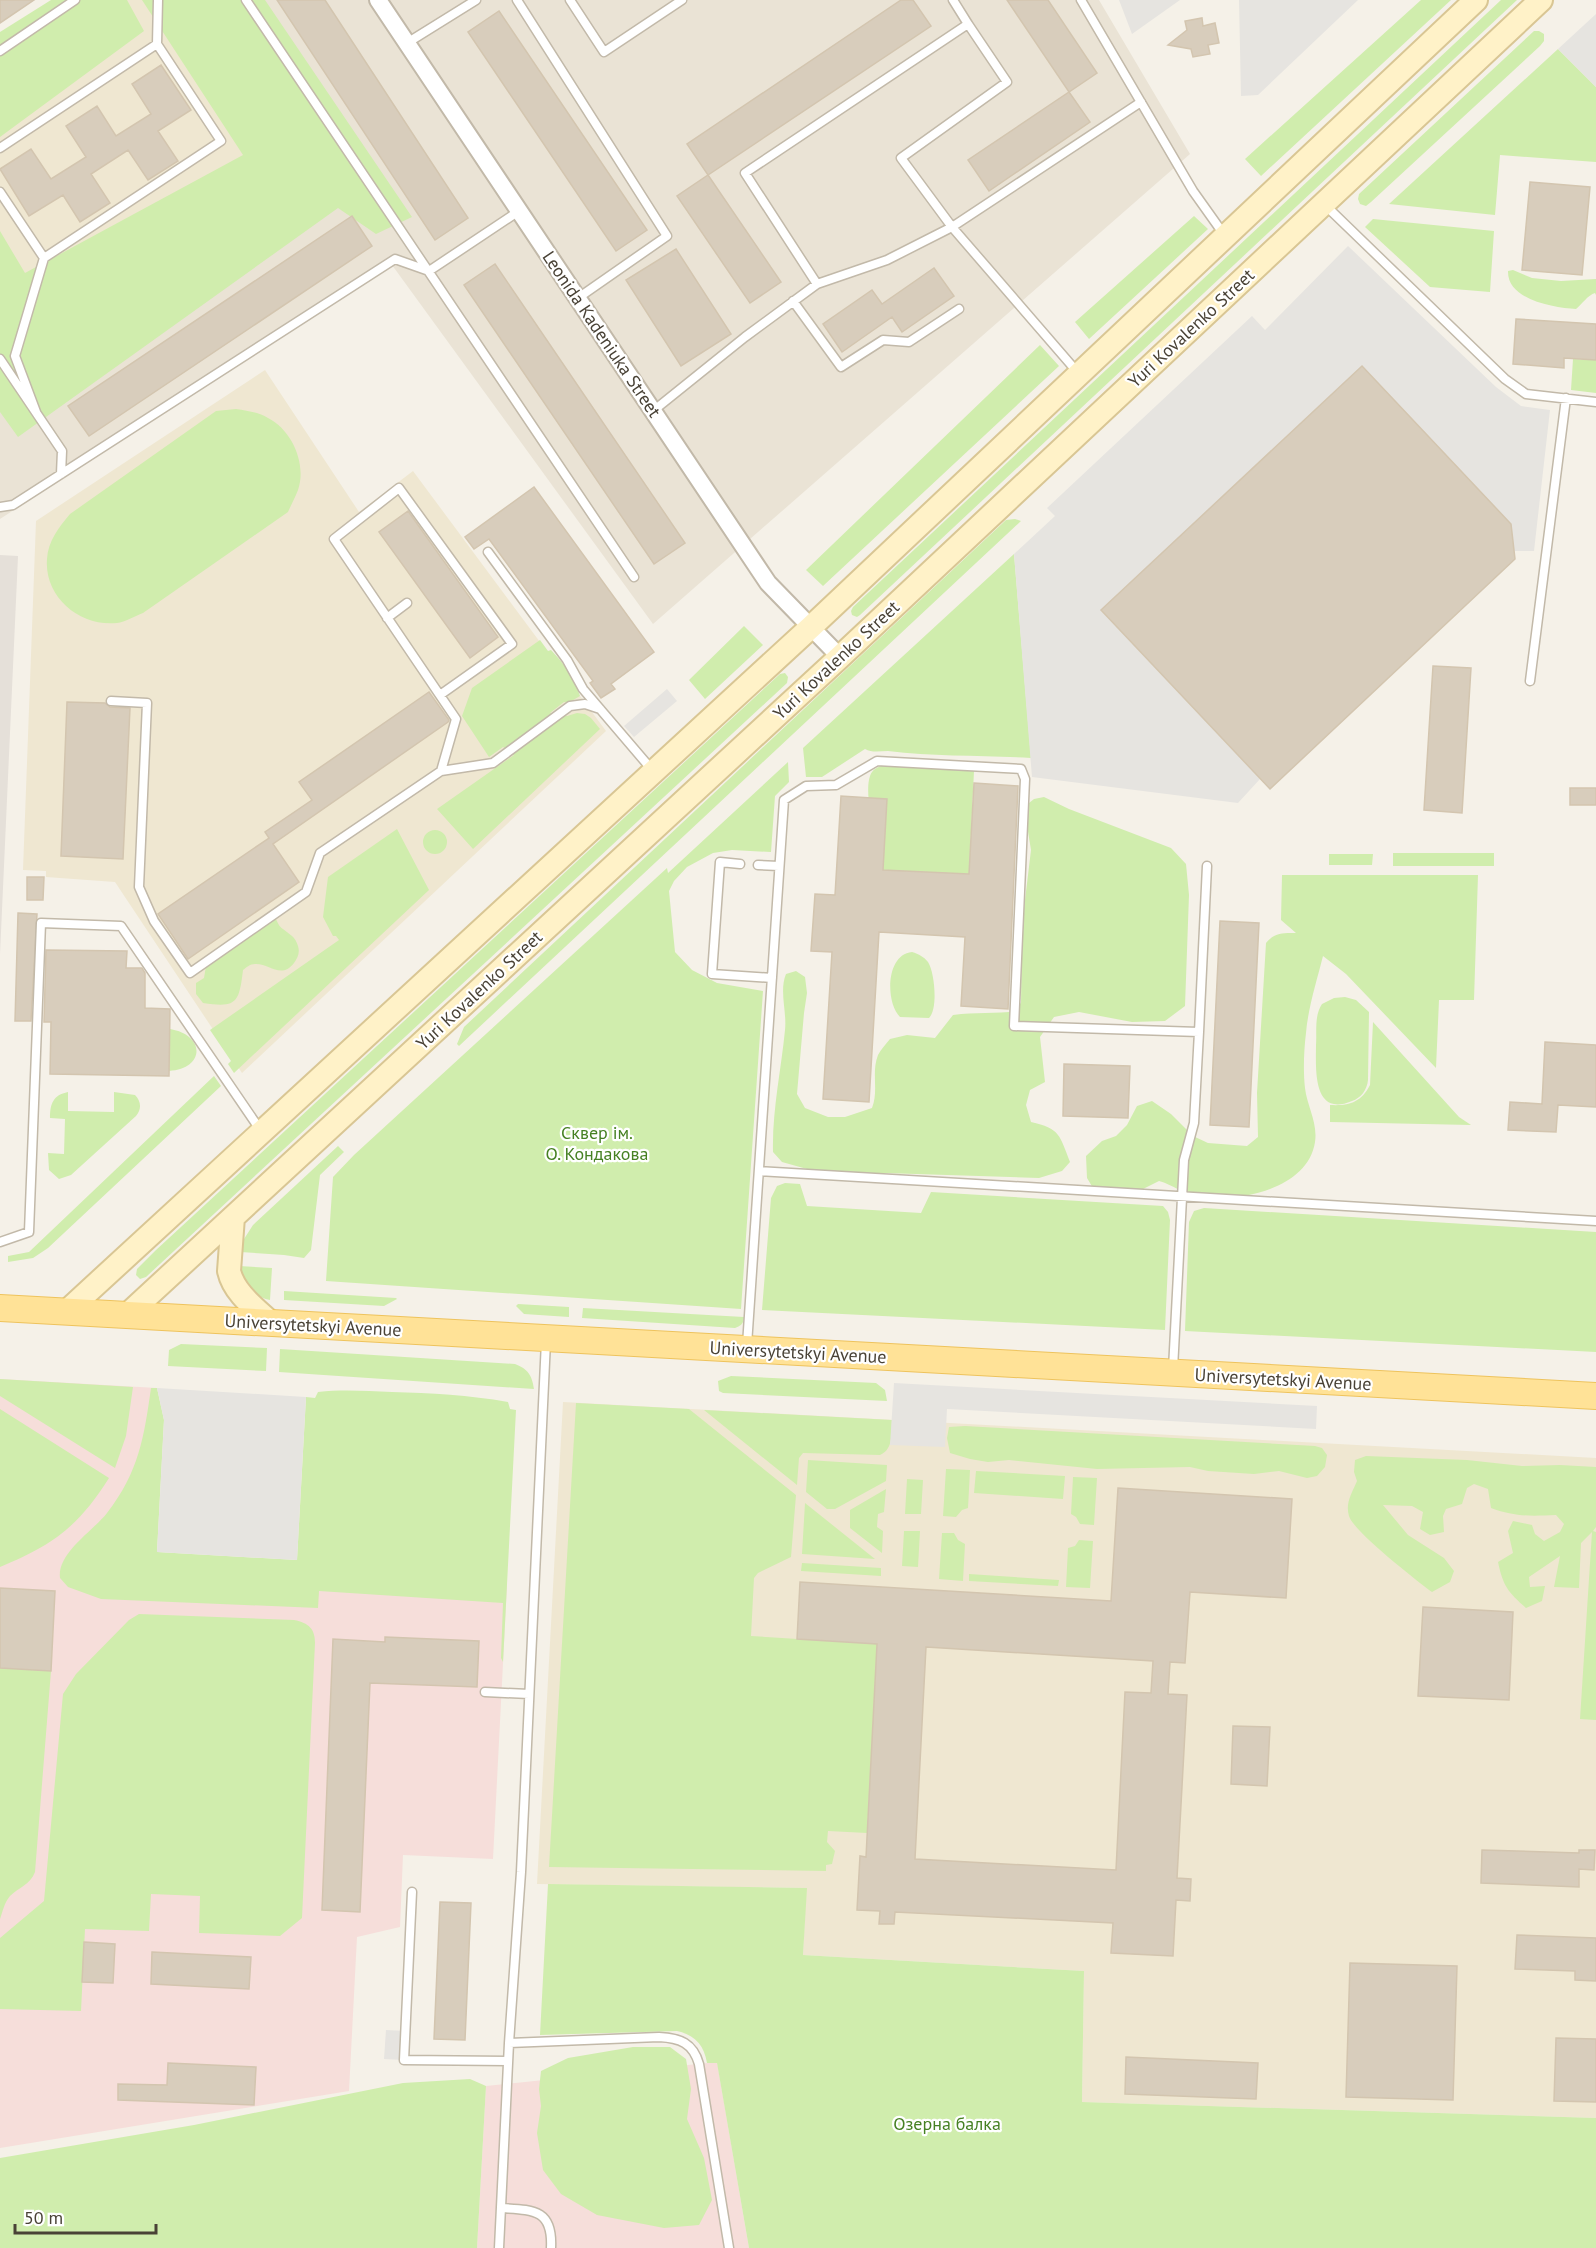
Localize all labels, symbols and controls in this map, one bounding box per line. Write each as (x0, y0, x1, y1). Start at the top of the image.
street label: Leonida Kadeniuka Street (538, 246, 666, 422)
street label: Yuri Kovalenko Street (1123, 264, 1259, 392)
street label: Yuri Kovalenko Street (768, 596, 904, 724)
street label: Yuri Kovalenko Street (411, 926, 547, 1054)
park label: Сквер ім. О. Кондакова (546, 1121, 648, 1165)
street label: Universytetskyi Avenue (224, 1309, 402, 1341)
street label: Universytetskyi Avenue (709, 1336, 887, 1368)
street label: Universytetskyi Avenue (1194, 1363, 1372, 1395)
park label: Озерна балка (893, 2112, 1001, 2135)
scale bar (15, 2197, 156, 2235)
text: 50 m (24, 2206, 63, 2229)

